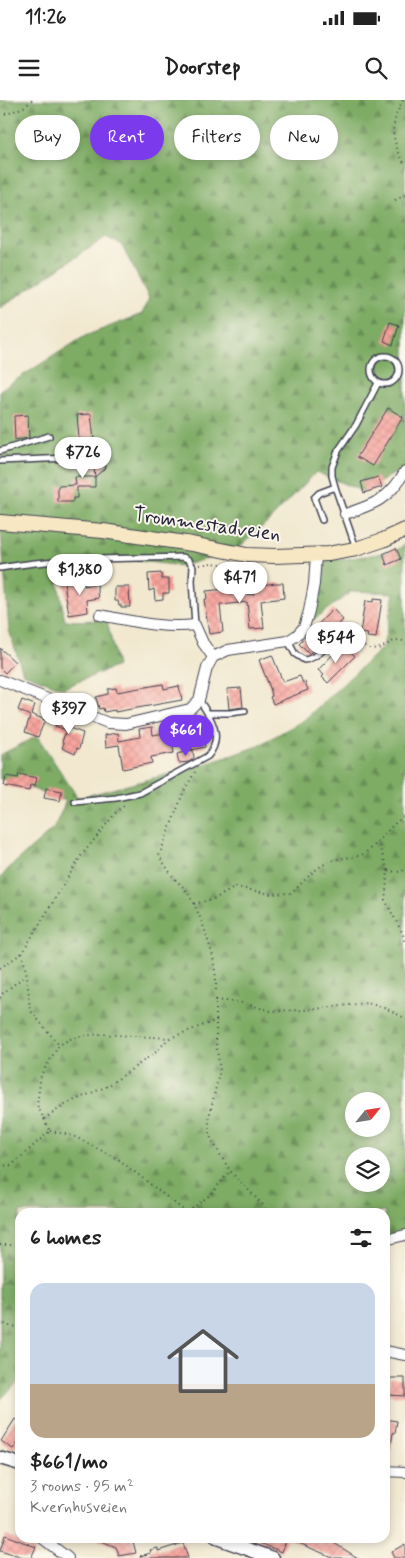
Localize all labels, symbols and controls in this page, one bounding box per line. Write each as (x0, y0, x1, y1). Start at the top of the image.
text: 11:26 (25, 5, 67, 30)
icon: menu (15, 54, 43, 82)
text: Doorstep (164, 54, 241, 82)
icon: search (362, 54, 390, 82)
chip: Buy (15, 115, 80, 160)
chip: Rent (90, 115, 164, 160)
chip: Filters (174, 115, 260, 160)
chip: New (270, 115, 338, 160)
pin: $726 (53, 436, 113, 479)
text: $726 (65, 442, 101, 463)
street label: Trommestadveien (132, 501, 282, 549)
pin: $1,380 (39, 554, 121, 596)
text: $1,380 (58, 559, 102, 580)
pin: $471 (210, 562, 270, 604)
text: $471 (223, 567, 257, 588)
pin: $544 (306, 622, 366, 664)
text: $544 (317, 627, 355, 648)
pin: $397 (39, 692, 99, 735)
text: $397 (51, 698, 87, 719)
pin: $661 (156, 714, 216, 757)
text: $661 (170, 720, 202, 741)
north arrow (345, 1092, 390, 1138)
map controls (345, 1092, 390, 1192)
button: layers (345, 1147, 390, 1192)
text: 6 homes (30, 1224, 101, 1252)
icon: filters (347, 1224, 375, 1252)
icon: home (158, 1316, 248, 1406)
text: $661/mo (30, 1448, 108, 1476)
text: 3 rooms · 95 m² (30, 1476, 134, 1497)
text: Kvernhusveien (30, 1497, 127, 1518)

